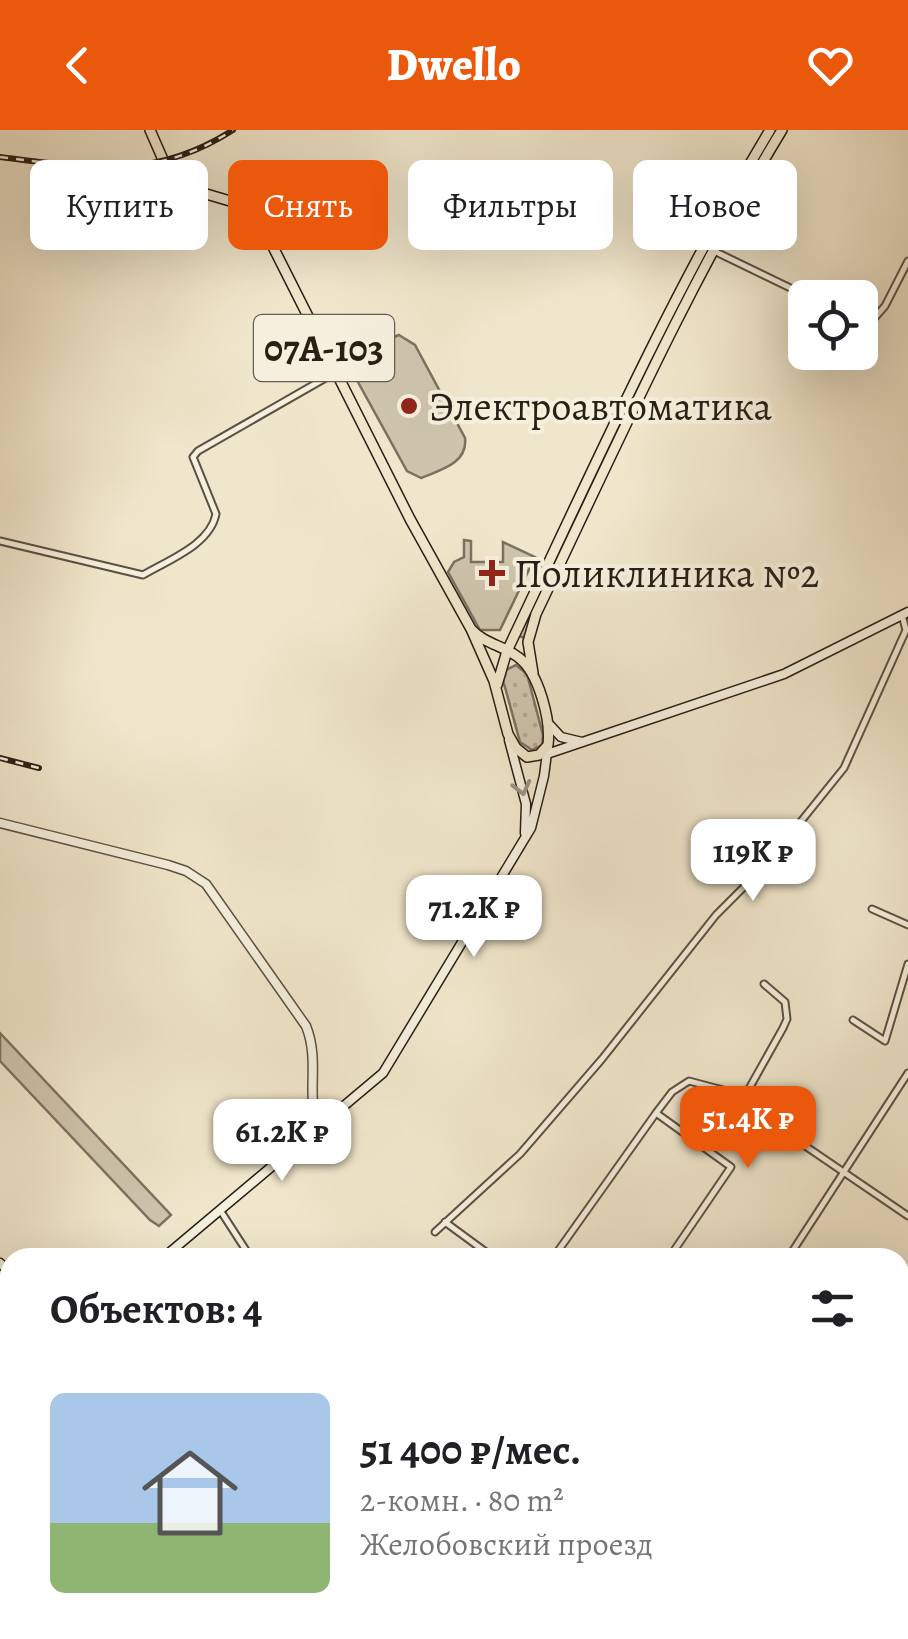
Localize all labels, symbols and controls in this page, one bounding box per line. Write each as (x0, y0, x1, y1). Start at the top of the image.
text: Dwello (387, 34, 521, 96)
icon: back (50, 38, 105, 93)
icon: heart (803, 38, 858, 93)
chip: Купить (30, 160, 208, 250)
chip: Снять (228, 160, 388, 250)
chip: Фильтры (408, 160, 613, 250)
chip: Новое (633, 160, 797, 250)
map controls (788, 280, 878, 370)
button: locate (788, 280, 878, 370)
road number: 07А-103 (254, 315, 394, 381)
place label: Электроавтоматика (429, 379, 772, 434)
marker: Электроавтоматика (398, 395, 420, 417)
place label: Поликлиника №2 (514, 546, 819, 601)
marker: Поликлиника №2 (479, 560, 505, 586)
one-way arrow (510, 779, 531, 796)
pin: 119K ₽ (672, 819, 834, 904)
text: 119K ₽ (713, 829, 793, 873)
pin: 71.2K ₽ (382, 875, 566, 960)
text: 71.2K ₽ (428, 885, 520, 929)
pin: 51.4K ₽ (656, 1086, 840, 1171)
text: 51.4K ₽ (702, 1096, 794, 1140)
pin: 61.2K ₽ (190, 1099, 374, 1184)
text: 61.2K ₽ (235, 1109, 329, 1153)
text: Объектов: 4 (50, 1280, 262, 1337)
icon: filters (805, 1281, 860, 1336)
text: 51 400 ₽/мес. (360, 1421, 581, 1478)
icon: home (130, 1433, 250, 1553)
text: 2-комн. · 80 m² (360, 1478, 564, 1522)
text: Желобовский проезд (360, 1522, 653, 1566)

